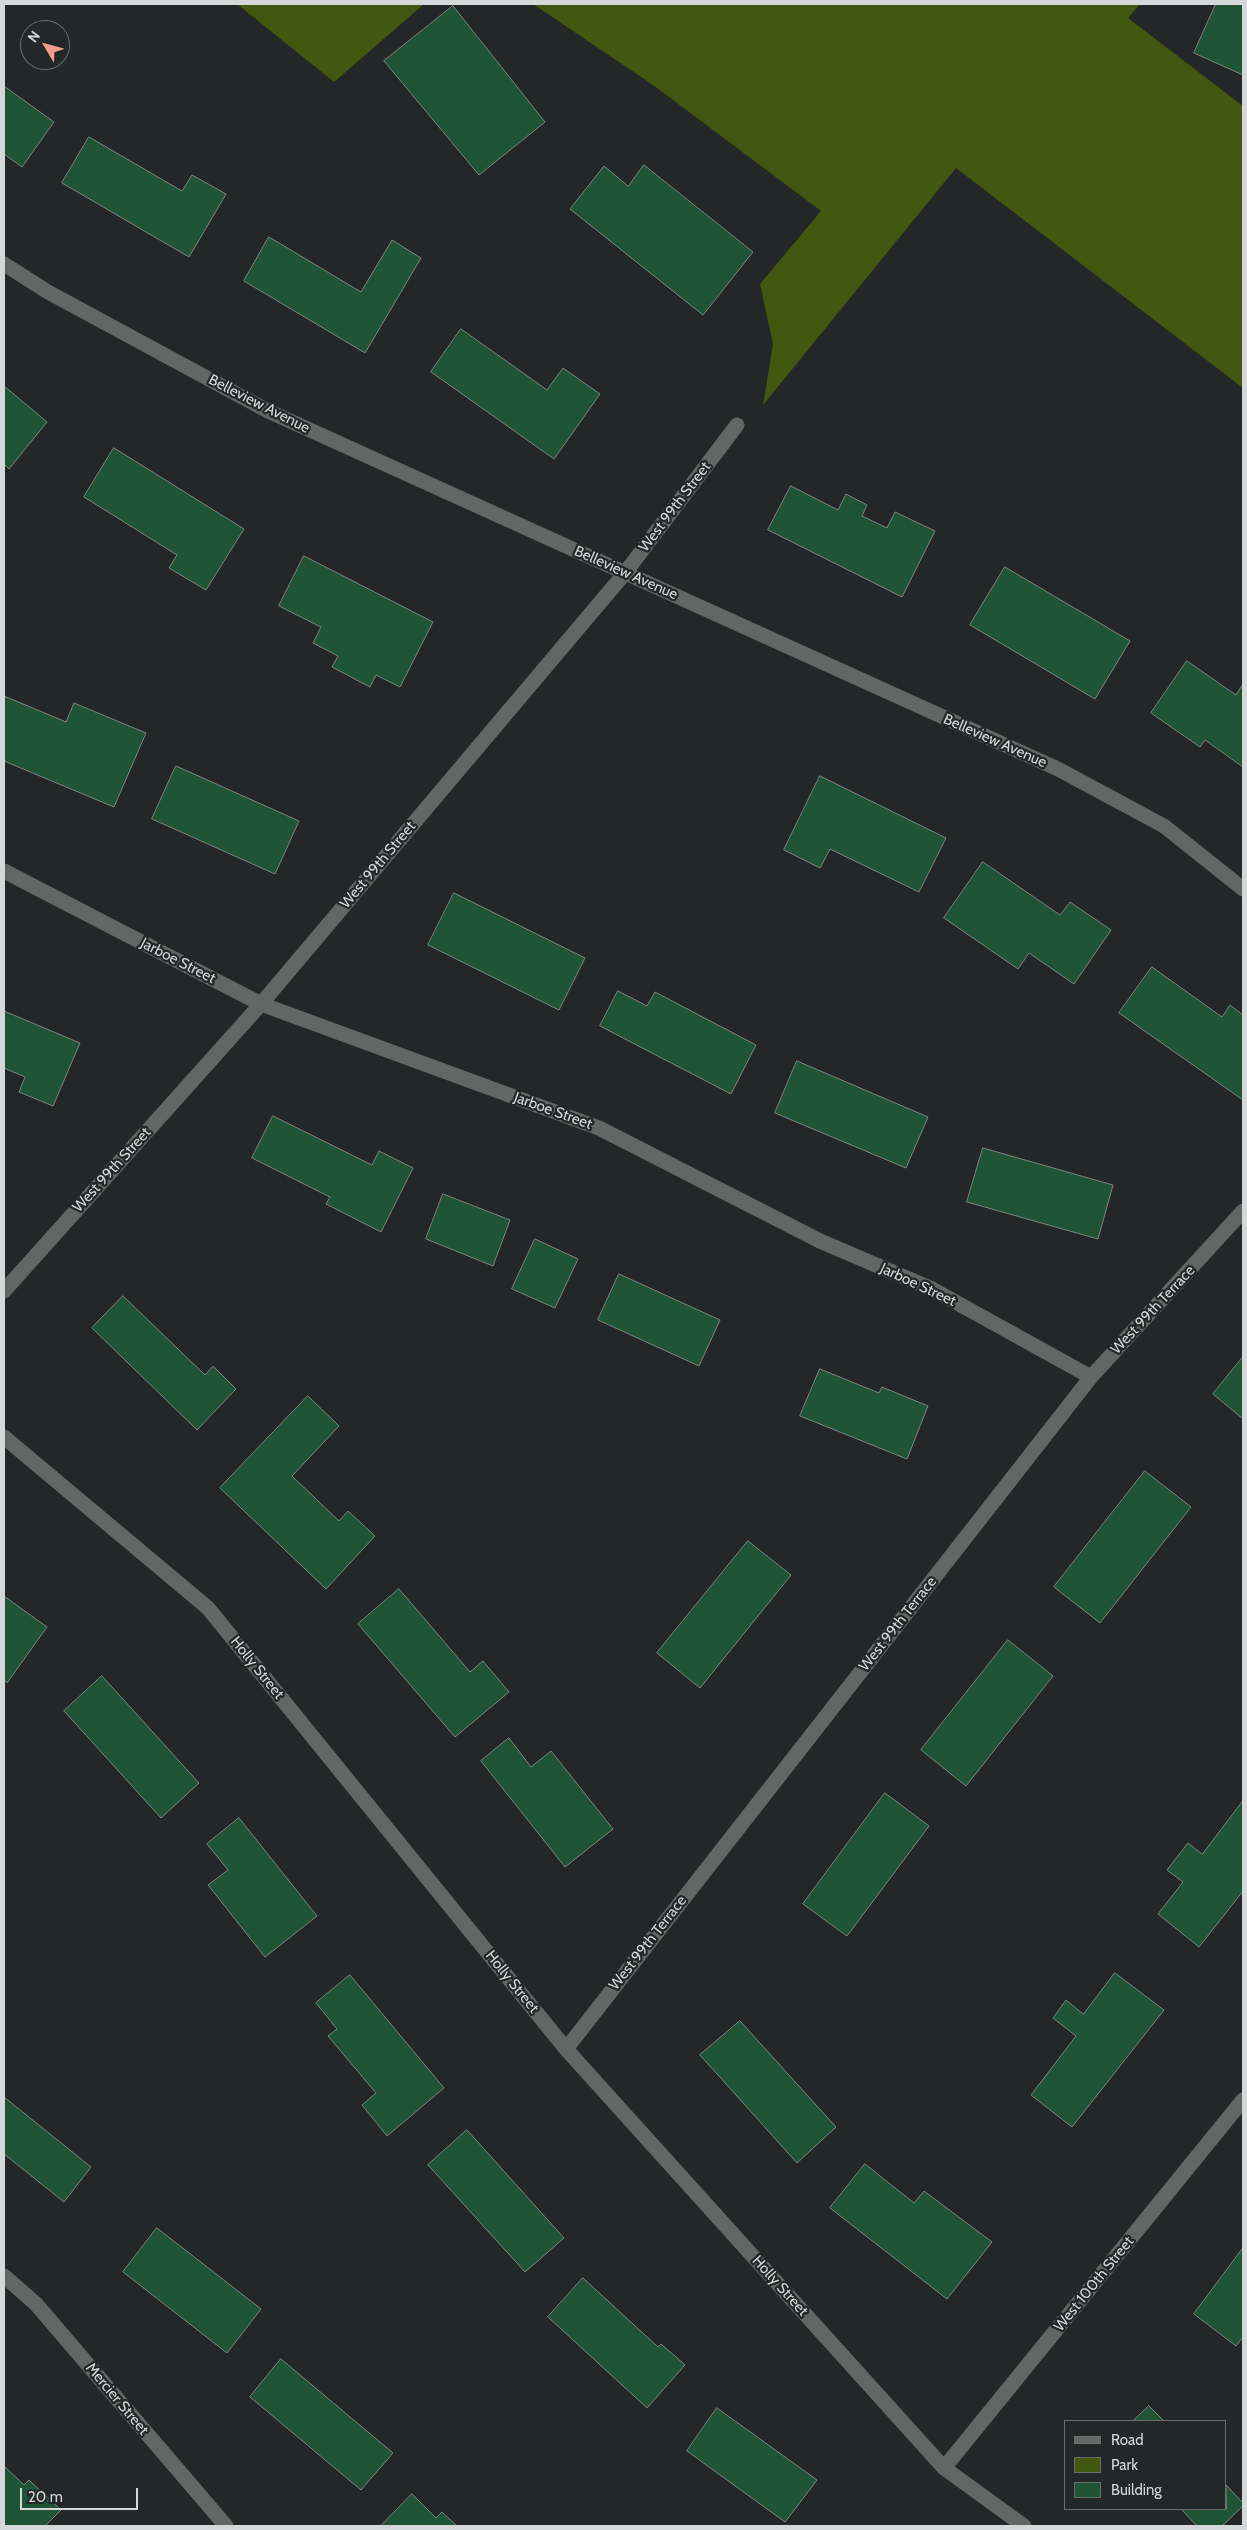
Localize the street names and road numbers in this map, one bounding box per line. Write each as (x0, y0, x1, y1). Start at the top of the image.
street label: Belleview Avenue (205, 371, 313, 437)
street label: West 99th Street (635, 458, 715, 556)
street label: Belleview Avenue (571, 542, 681, 604)
street label: Belleview Avenue (940, 710, 1050, 772)
street label: West 99th Street (336, 818, 420, 912)
street label: Jarboe Street (137, 934, 219, 988)
street label: Jarboe Street (511, 1089, 595, 1133)
street label: West 99th Street (69, 1124, 155, 1216)
street label: Jarboe Street (877, 1260, 959, 1310)
street label: West 99th Terrace (1107, 1262, 1199, 1358)
street label: West 99th Terrace (856, 1573, 940, 1675)
street label: Holly Street (226, 1633, 288, 1703)
street label: West 99th Terrace (606, 1892, 690, 1994)
street label: Holly Street (481, 1947, 543, 2017)
street label: West 100th Street (1050, 2233, 1138, 2335)
street label: Holly Street (748, 2252, 812, 2320)
street label: Mercier Street (82, 2359, 152, 2439)

